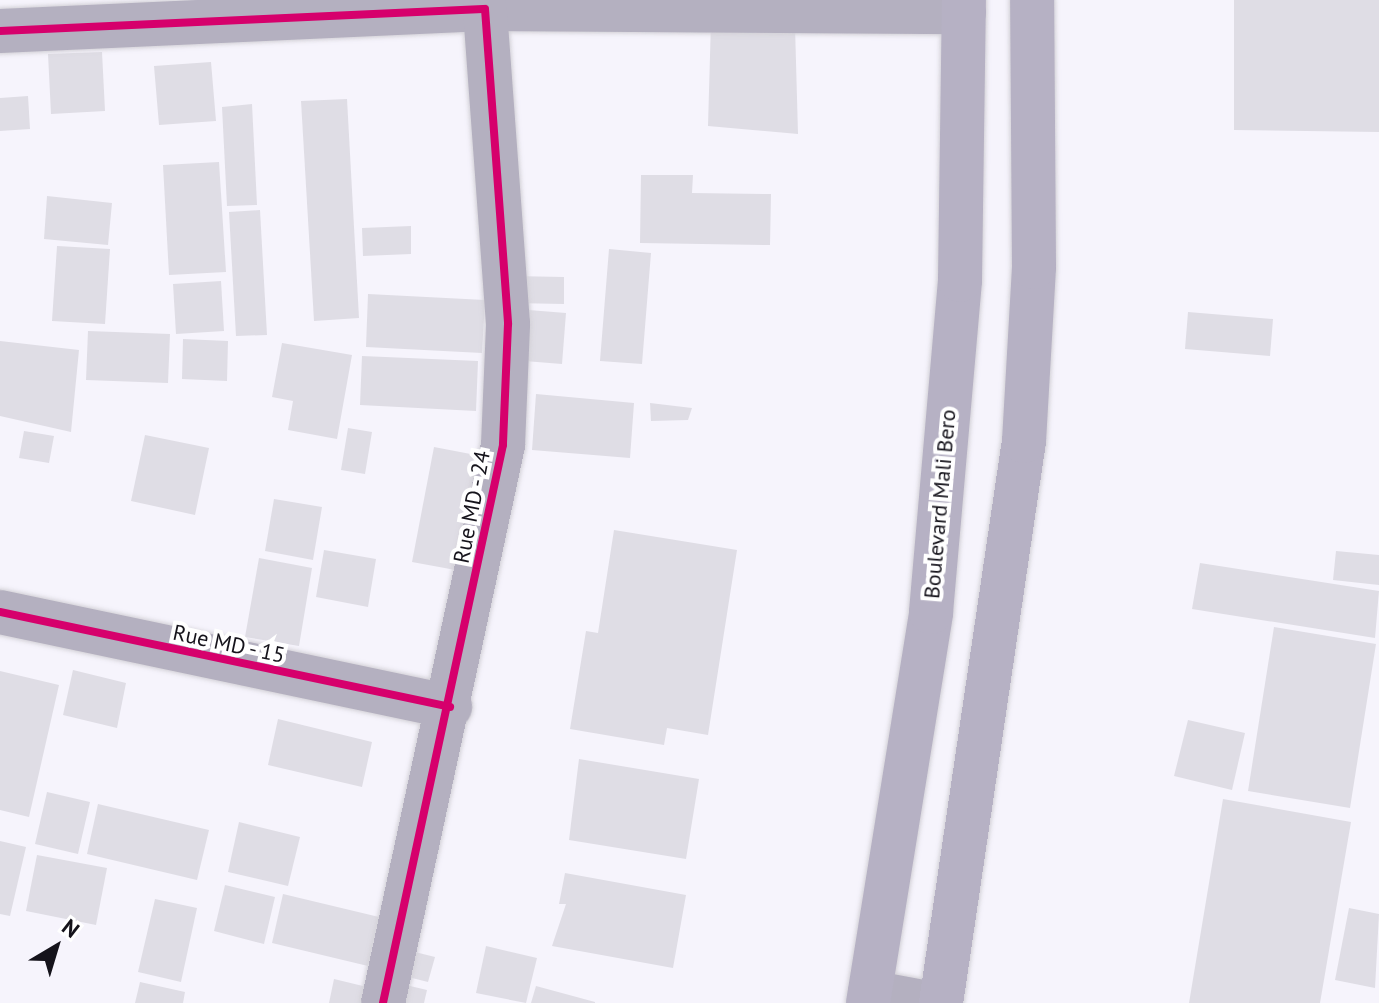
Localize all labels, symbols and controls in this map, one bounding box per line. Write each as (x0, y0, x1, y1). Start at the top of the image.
street label: Boulevard Mali Bero (919, 408, 961, 600)
street label: Rue MD - 24 (448, 447, 496, 567)
street label: Rue MD - 15 (169, 619, 289, 669)
north arrow (16, 907, 96, 987)
text: N (56, 913, 85, 944)

